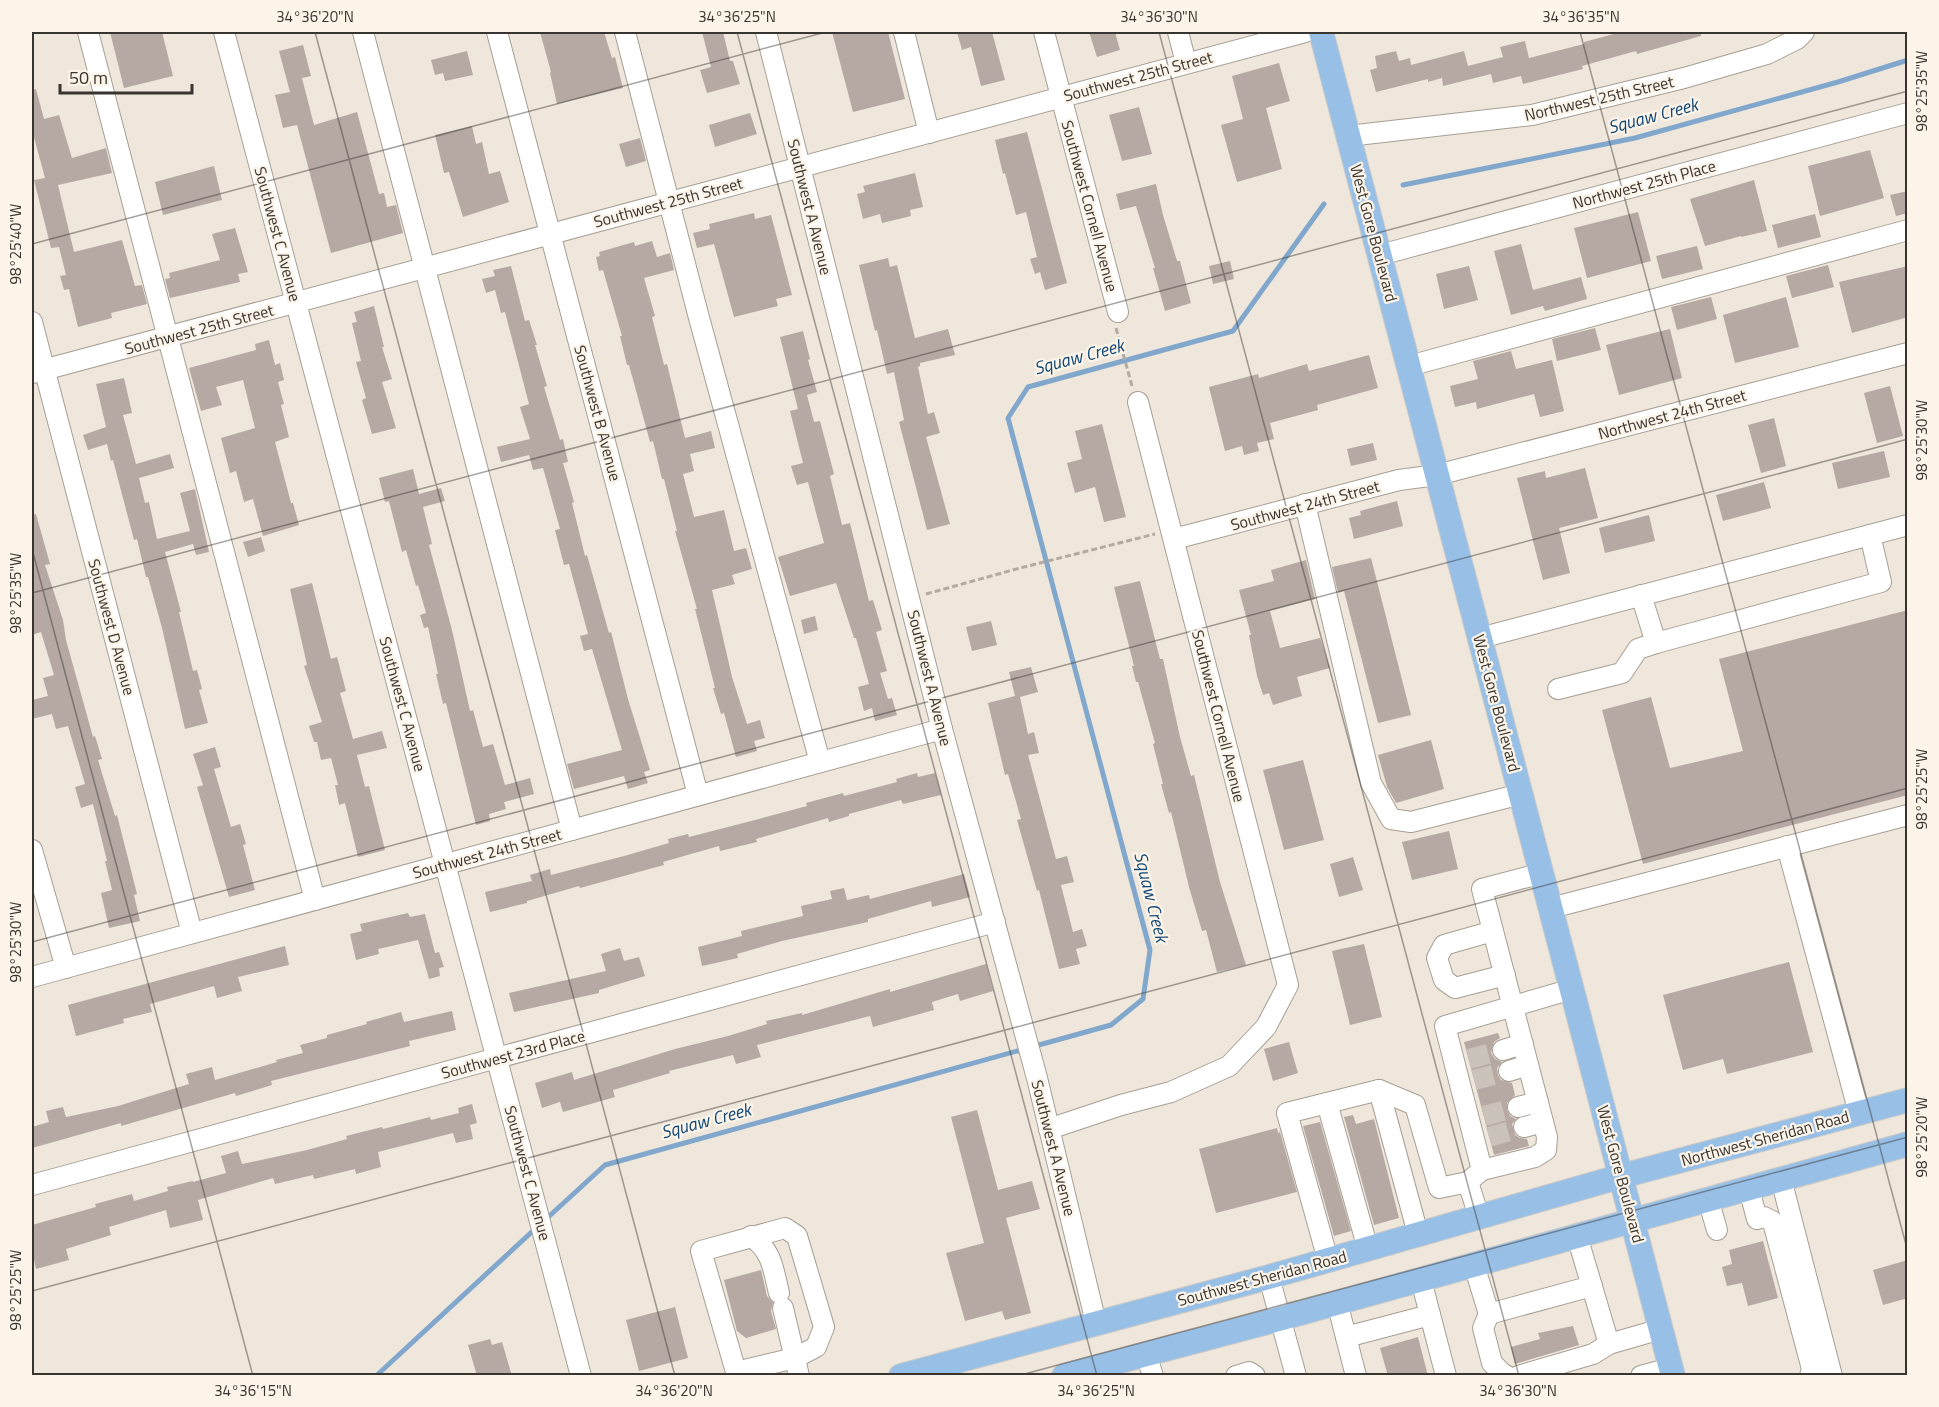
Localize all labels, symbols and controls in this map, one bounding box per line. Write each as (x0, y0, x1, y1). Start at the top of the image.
text: 34°36'20"N (276, 5, 354, 28)
text: 34°36'25"N (698, 5, 776, 28)
text: 34°36'30"N (1120, 5, 1198, 28)
text: 34°36'35"N (1542, 5, 1620, 28)
street label: Southwest 25th Street (1061, 44, 1216, 107)
text: 98°25'35"W (1910, 51, 1933, 131)
scale bar (60, 57, 192, 95)
text: 50 m (69, 64, 108, 91)
street label: Northwest 25th Street (1522, 69, 1676, 127)
water label: Squaw Creek (1605, 90, 1703, 140)
street label: Southwest Cornell Avenue (1056, 118, 1124, 294)
street label: Southwest A Avenue (781, 136, 839, 278)
street label: Northwest 25th Place (1570, 153, 1718, 215)
street label: West Gore Boulevard (1344, 161, 1404, 305)
street label: Southwest C Avenue (248, 164, 308, 304)
street label: Southwest 25th Street (591, 170, 746, 233)
text: 98°25'40"W (4, 204, 27, 284)
street label: Southwest 25th Street (122, 297, 277, 360)
water label: Squaw Creek (1031, 331, 1129, 381)
street label: Southwest B Avenue (568, 342, 628, 484)
street label: Northwest 24th Street (1595, 383, 1749, 445)
text: 98°25'30"W (1910, 400, 1933, 480)
street label: Southwest 24th Street (1228, 473, 1383, 536)
text: 98°25'35"W (4, 553, 27, 633)
street label: Southwest D Avenue (82, 556, 142, 698)
street label: Southwest A Avenue (901, 607, 959, 749)
street label: Southwest Cornell Avenue (1186, 627, 1252, 805)
street label: West Gore Boulevard (1467, 631, 1527, 775)
street label: Southwest C Avenue (373, 634, 433, 774)
text: 98°25'25"W (1910, 749, 1933, 829)
street label: Southwest 24th Street (410, 821, 565, 884)
water label: Squaw Creek (1127, 849, 1176, 947)
text: 98°25'30"W (4, 902, 27, 982)
street label: Southwest 23rd Place (438, 1023, 588, 1085)
street label: Southwest A Avenue (1025, 1077, 1083, 1219)
water label: Squaw Creek (658, 1095, 756, 1145)
text: 98°25'20"W (1910, 1097, 1933, 1177)
street label: West Gore Boulevard (1591, 1102, 1651, 1246)
street label: Southwest C Avenue (498, 1103, 558, 1243)
street label: Northwest Sheridan Road (1678, 1104, 1852, 1172)
street label: Southwest Sheridan Road (1175, 1244, 1349, 1312)
text: 98°25'25"W (4, 1250, 27, 1330)
text: 34°36'15"N (214, 1379, 292, 1402)
text: 34°36'20"N (635, 1379, 713, 1402)
text: 34°36'25"N (1057, 1379, 1135, 1402)
text: 34°36'30"N (1479, 1379, 1557, 1402)

